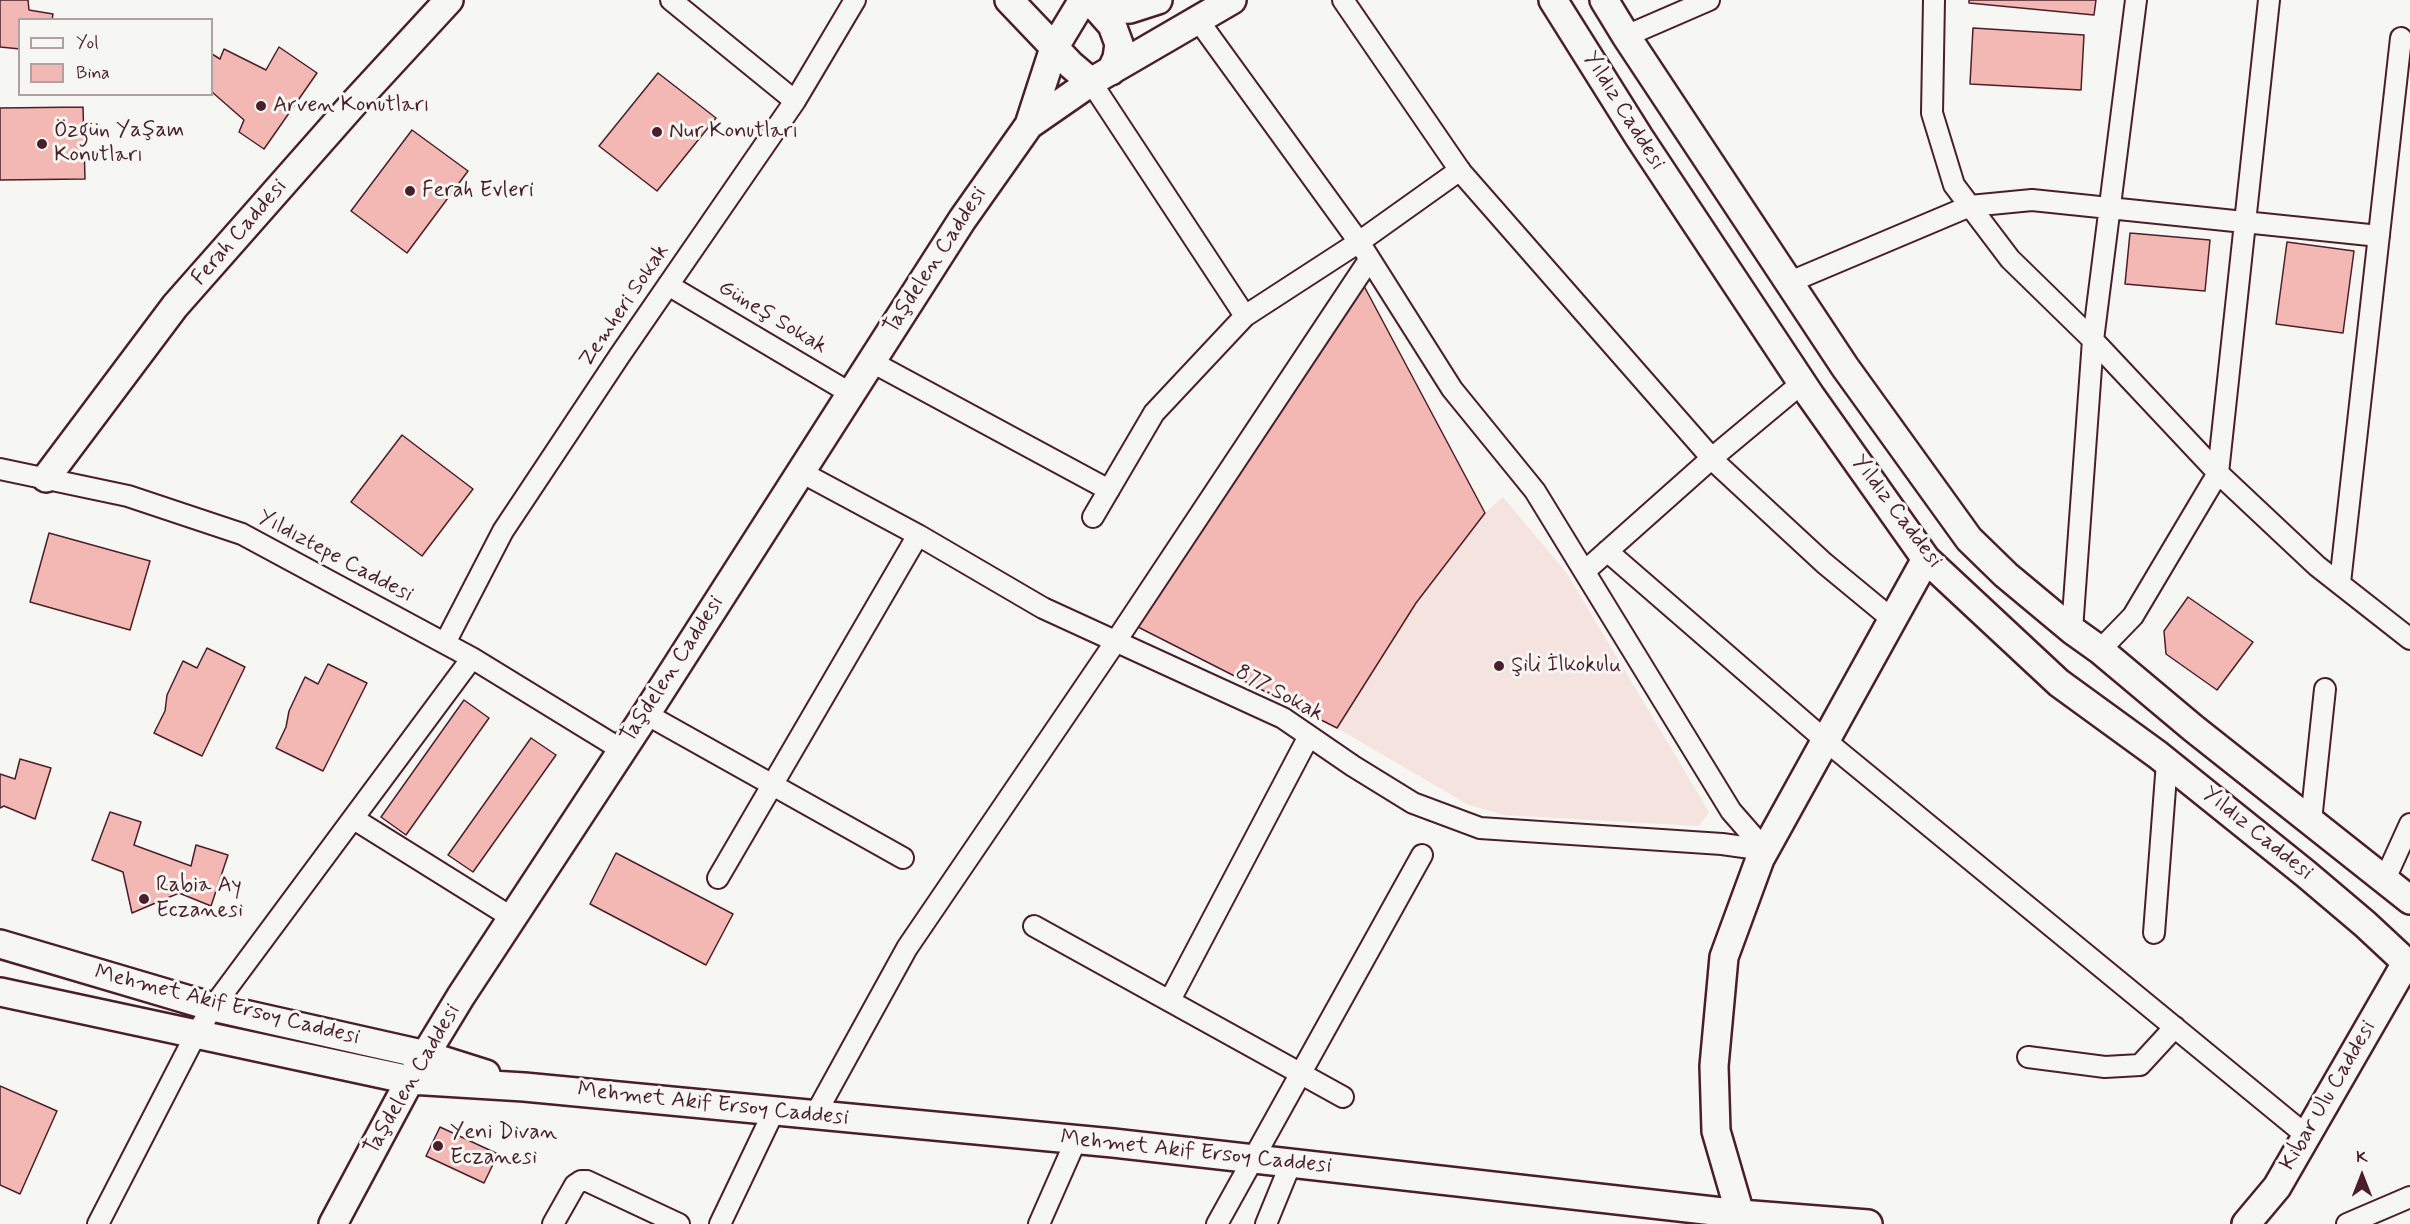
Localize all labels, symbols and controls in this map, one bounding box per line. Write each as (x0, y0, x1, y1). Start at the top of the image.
legend (18, 18, 213, 96)
text: Yol (76, 31, 99, 55)
street label: Yıldız Caddesi (1576, 47, 1670, 175)
text: Bina (76, 61, 110, 85)
place label: Arven Konutları (273, 93, 430, 119)
marker: Arven Konutları (254, 99, 268, 113)
place label: Özgün Yaşam Konutları (54, 118, 184, 170)
place label: Nur Konutları (669, 119, 798, 145)
marker: Nur Konutları (650, 125, 664, 139)
marker: Özgün Yaşam Konutları (35, 137, 49, 151)
street label: Ferah Caddesi (187, 174, 293, 292)
place label: Ferah Evleri (422, 178, 534, 204)
street label: Taşdelen Caddesi (879, 183, 993, 339)
marker: Ferah Evleri (403, 184, 417, 198)
street label: Zemheri Sokak (574, 239, 676, 373)
street label: Güneş Sokak (713, 275, 831, 361)
street label: Yıldız Caddesi (1845, 450, 1947, 574)
street label: Yıldıztepe Caddesi (253, 505, 417, 609)
street label: Taşdelen Caddesi (616, 592, 730, 748)
place label: Şili İlkokulu (1511, 653, 1621, 679)
marker: Şili İlkokulu (1492, 659, 1506, 673)
street label: 877.Sokak (1230, 660, 1328, 728)
street label: Yıldız Caddesi (2196, 781, 2318, 887)
place label: Rabia Ay Eczanesi (156, 873, 243, 924)
marker: Rabia Ay Eczanesi (137, 892, 151, 906)
street label: Mehmet Akif Ersoy Caddesi (92, 960, 362, 1052)
street label: Taşdelen Caddesi (359, 1000, 467, 1160)
street label: Kibar Ulu Caddesi (2275, 1016, 2383, 1176)
street label: Mehmet Akif Ersoy Caddesi (576, 1078, 850, 1132)
place label: Yeni Divan Eczanesi (450, 1120, 557, 1172)
street label: Mehmet Akif Ersoy Caddesi (1059, 1126, 1333, 1180)
marker: Yeni Divan Eczanesi (431, 1139, 445, 1153)
north arrow (2332, 1146, 2392, 1206)

